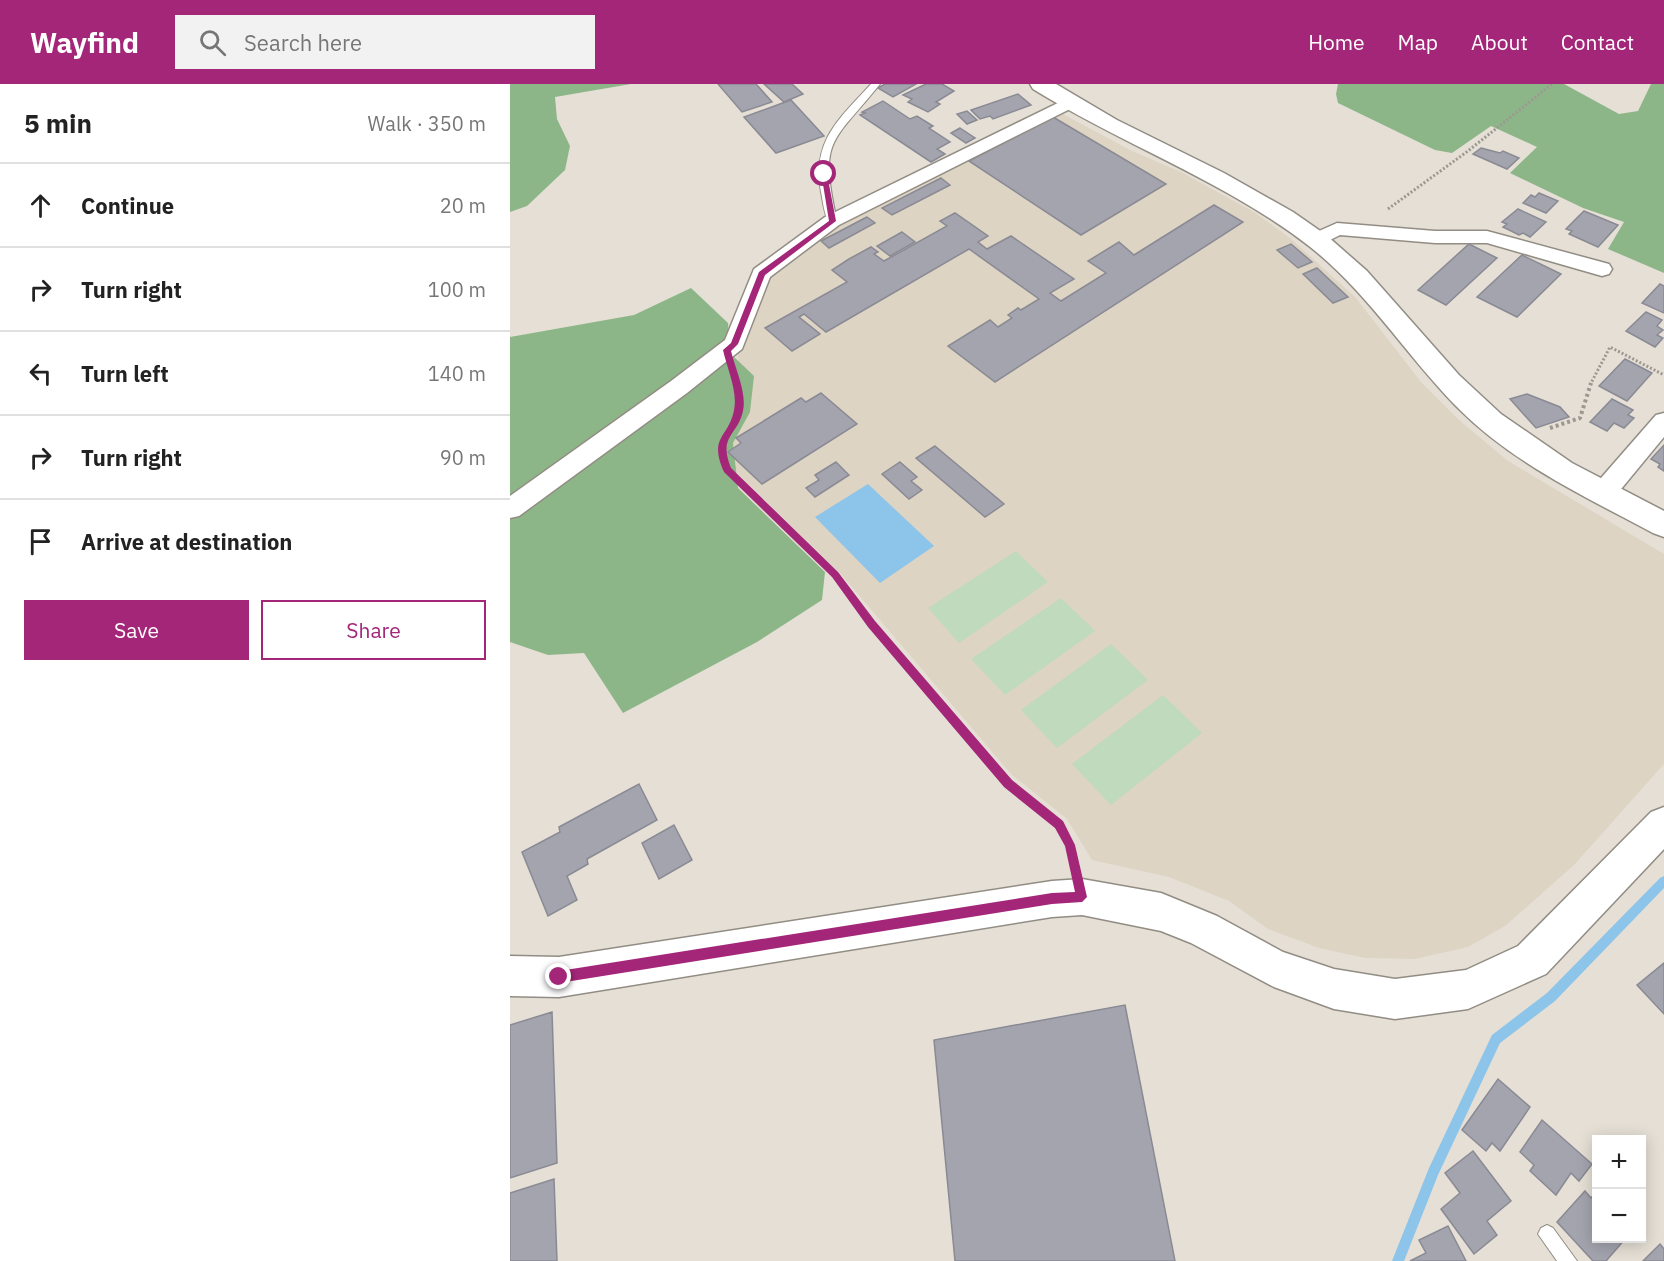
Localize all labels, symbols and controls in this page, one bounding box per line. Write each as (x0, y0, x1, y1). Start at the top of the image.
search box (175, 15, 595, 69)
text: Wayfind (30, 24, 139, 61)
icon: search (196, 26, 229, 59)
text: Search here (244, 28, 362, 57)
text: Home (1308, 28, 1365, 56)
text: Map (1398, 28, 1438, 56)
text: About (1471, 28, 1528, 56)
text: Contact (1561, 28, 1634, 56)
text: 5 min (24, 106, 92, 140)
text: Walk · 350 m (368, 110, 486, 137)
route start (810, 160, 836, 186)
icon: ahead (24, 189, 57, 222)
text: Continue (81, 191, 174, 220)
text: 20 m (440, 192, 486, 219)
icon: right (24, 273, 57, 306)
text: Turn right (81, 275, 182, 304)
text: 100 m (428, 276, 486, 303)
icon: left (24, 357, 57, 390)
text: Turn left (81, 359, 169, 388)
text: 140 m (428, 360, 486, 387)
icon: right (24, 441, 57, 474)
text: Turn right (81, 443, 182, 472)
text: 90 m (440, 444, 486, 471)
icon: arrive (24, 525, 57, 558)
text: Arrive at destination (81, 527, 292, 556)
button: Save (24, 600, 249, 660)
button: Share (261, 600, 486, 660)
route end (545, 963, 571, 989)
map controls (1592, 1135, 1646, 1243)
button: + (1592, 1135, 1646, 1189)
button: − (1592, 1189, 1646, 1243)

